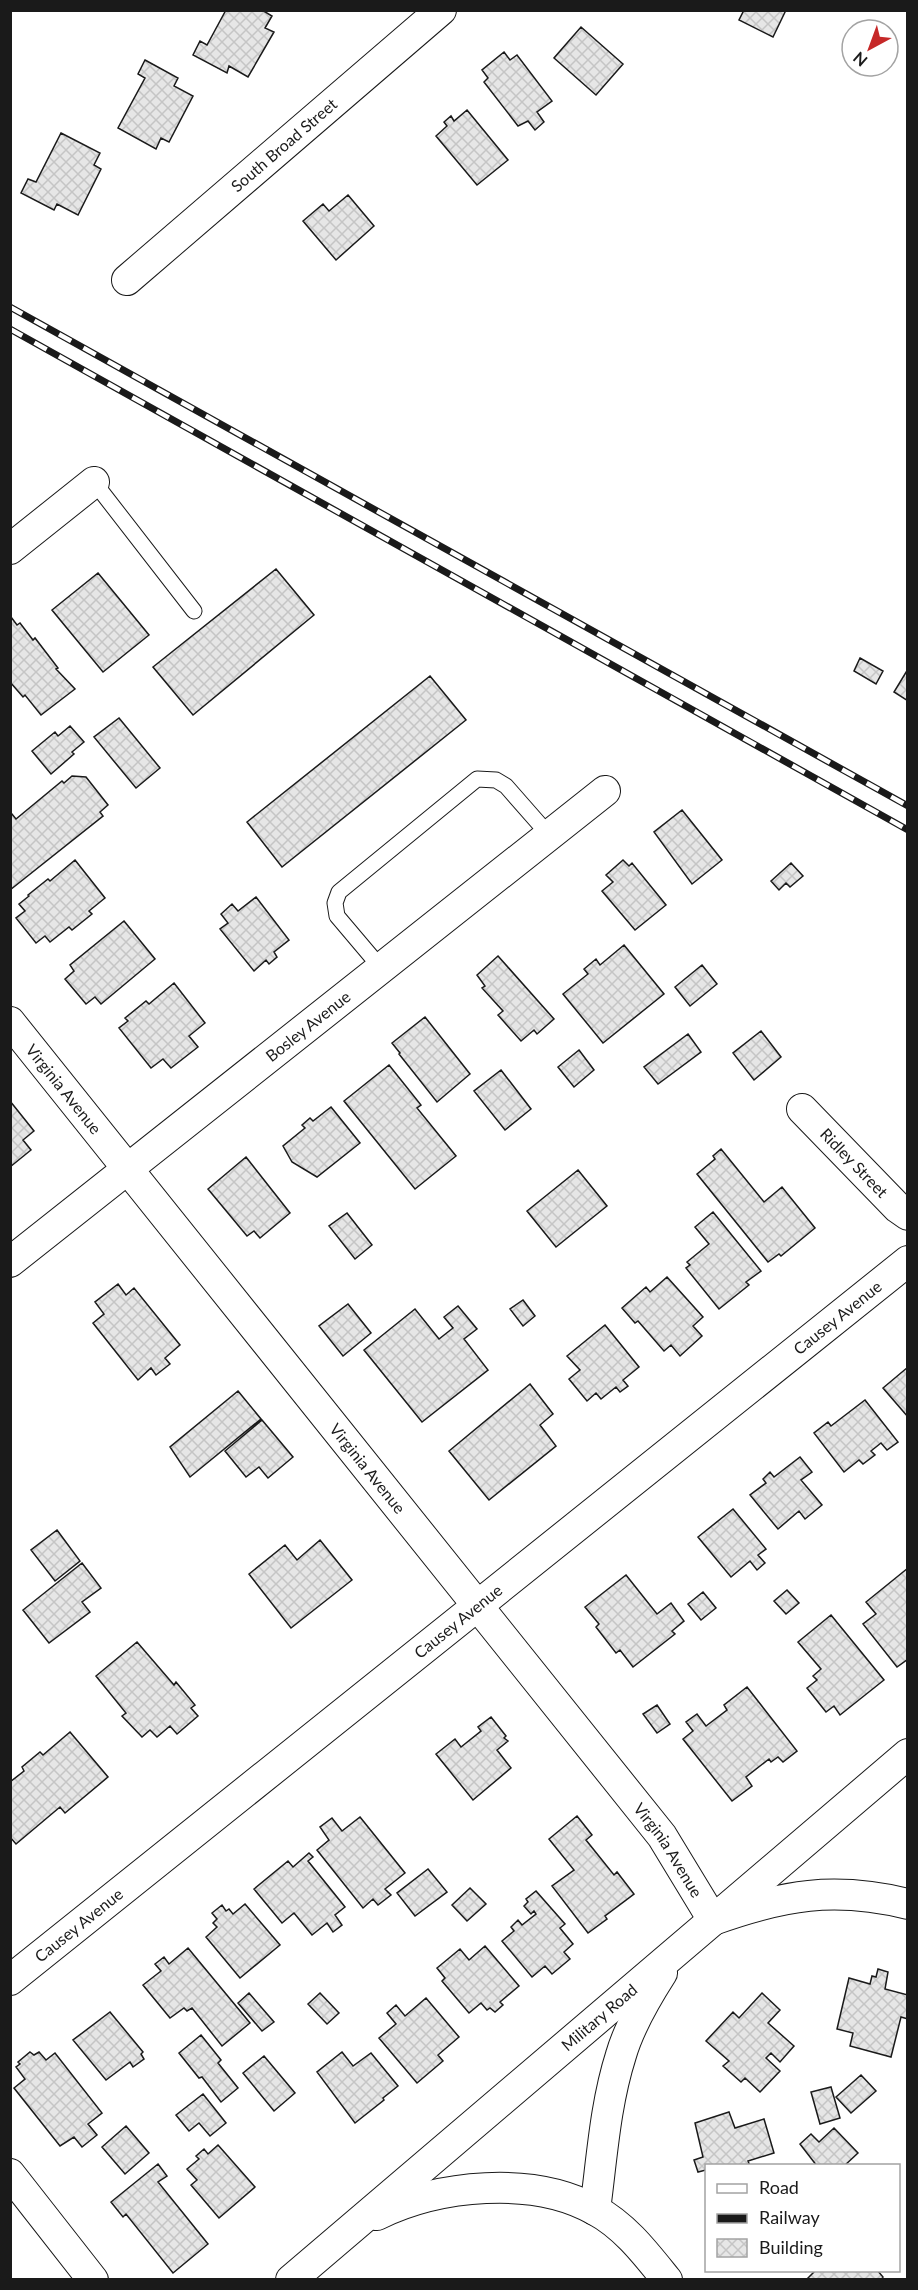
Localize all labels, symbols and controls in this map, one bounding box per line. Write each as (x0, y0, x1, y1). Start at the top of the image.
north arrow (840, 18, 900, 78)
text: N (849, 48, 871, 71)
street label: South Broad Street (227, 94, 341, 195)
street label: Bosley Avenue (261, 986, 354, 1065)
street label: Virginia Avenue (22, 1040, 106, 1138)
street label: Ridley Street (817, 1124, 893, 1201)
street label: Causey Avenue (789, 1276, 885, 1358)
street label: Virginia Avenue (326, 1419, 410, 1517)
street label: Causey Avenue (410, 1580, 506, 1662)
street label: Virginia Avenue (630, 1799, 707, 1900)
street label: Causey Avenue (31, 1884, 126, 1966)
street label: Military Road (557, 1979, 641, 2054)
legend (705, 2164, 900, 2272)
text: Road (759, 2176, 799, 2198)
text: Railway (759, 2206, 820, 2228)
text: Building (759, 2236, 823, 2258)

